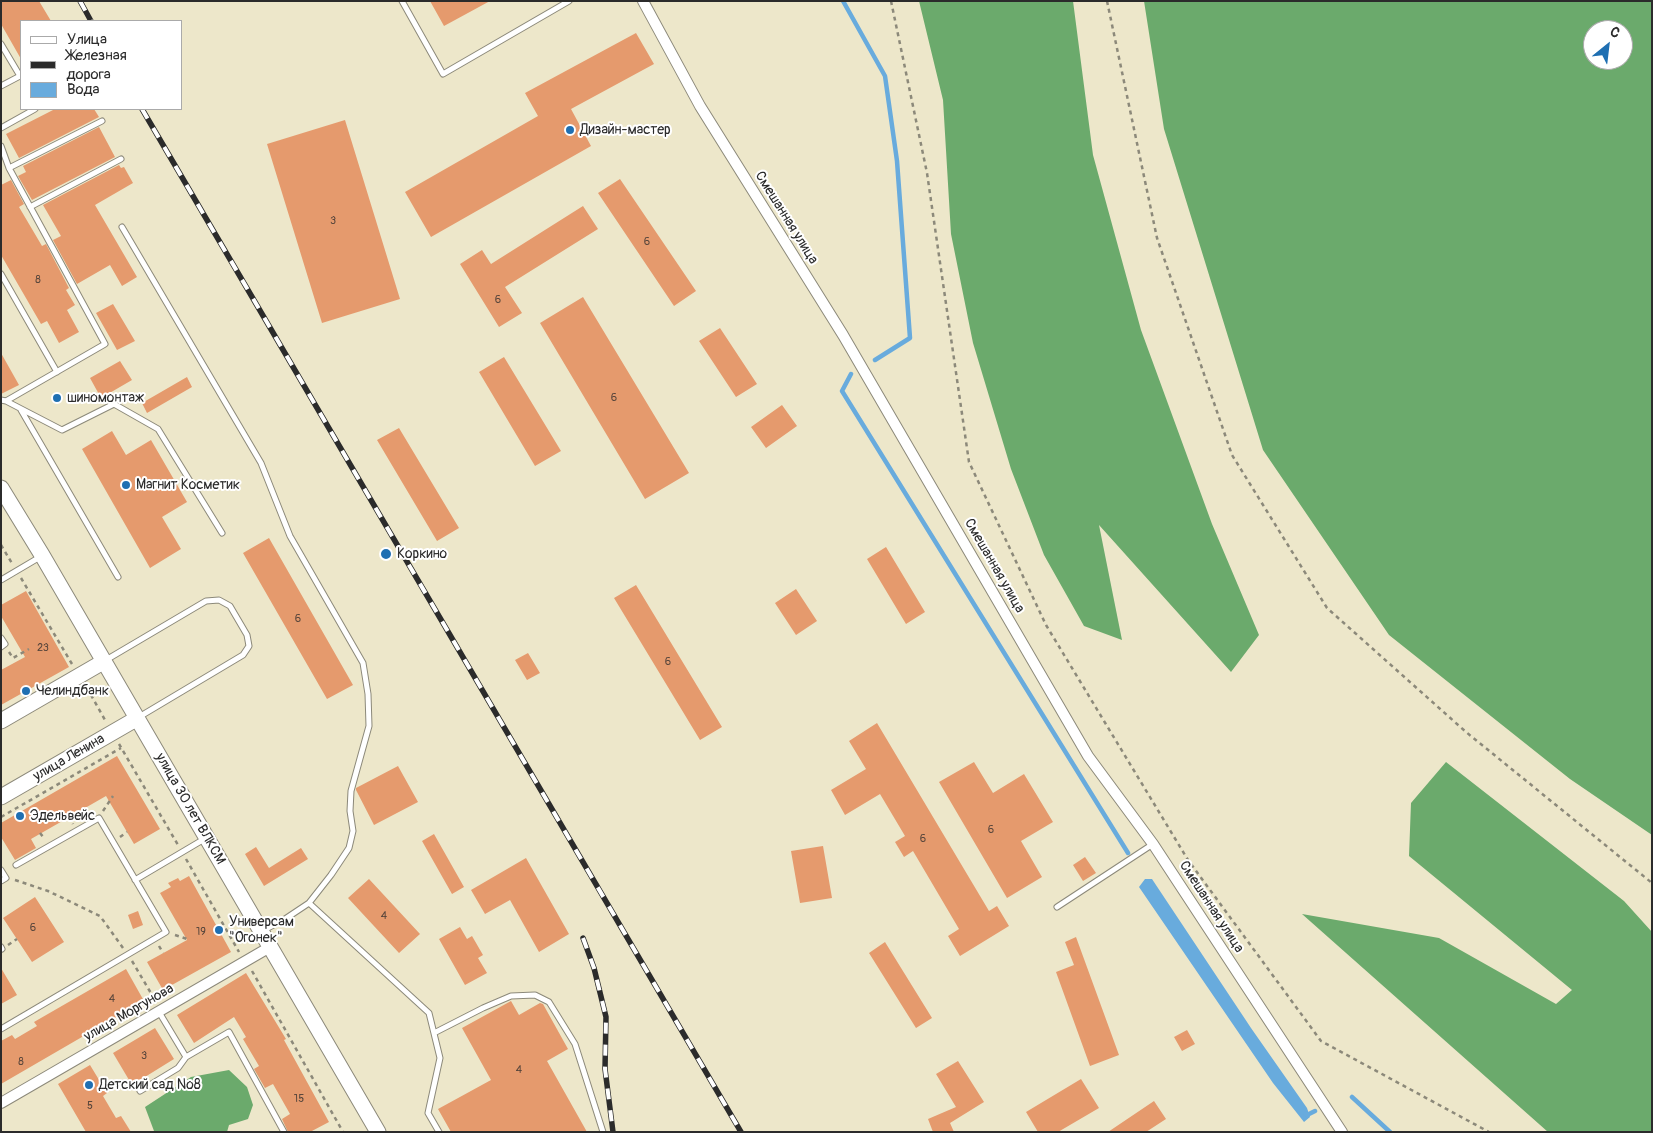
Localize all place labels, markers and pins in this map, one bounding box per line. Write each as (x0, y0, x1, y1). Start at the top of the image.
place label: Дизайн-мастер (580, 122, 671, 138)
marker: Дизайн-мастер (564, 124, 576, 136)
place label: шиномонтаж (67, 390, 144, 406)
marker: шиномонтаж (51, 392, 63, 404)
place label: Магнит Косметик (136, 477, 240, 493)
marker: Магнит Косметик (120, 479, 132, 491)
place label: Коркино (397, 546, 447, 562)
marker: Коркино (379, 547, 393, 561)
place label: Челиндбанк (36, 683, 109, 699)
marker: Челиндбанк (20, 685, 32, 697)
place label: Эдельвейс (30, 808, 95, 824)
marker: Эдельвейс (14, 810, 26, 822)
place label: Универсам "Огонек" (229, 914, 294, 946)
marker: Универсам "Огонек" (213, 924, 225, 936)
place label: Детский сад №8 (99, 1077, 201, 1093)
marker: Детский сад №8 (83, 1079, 95, 1091)

